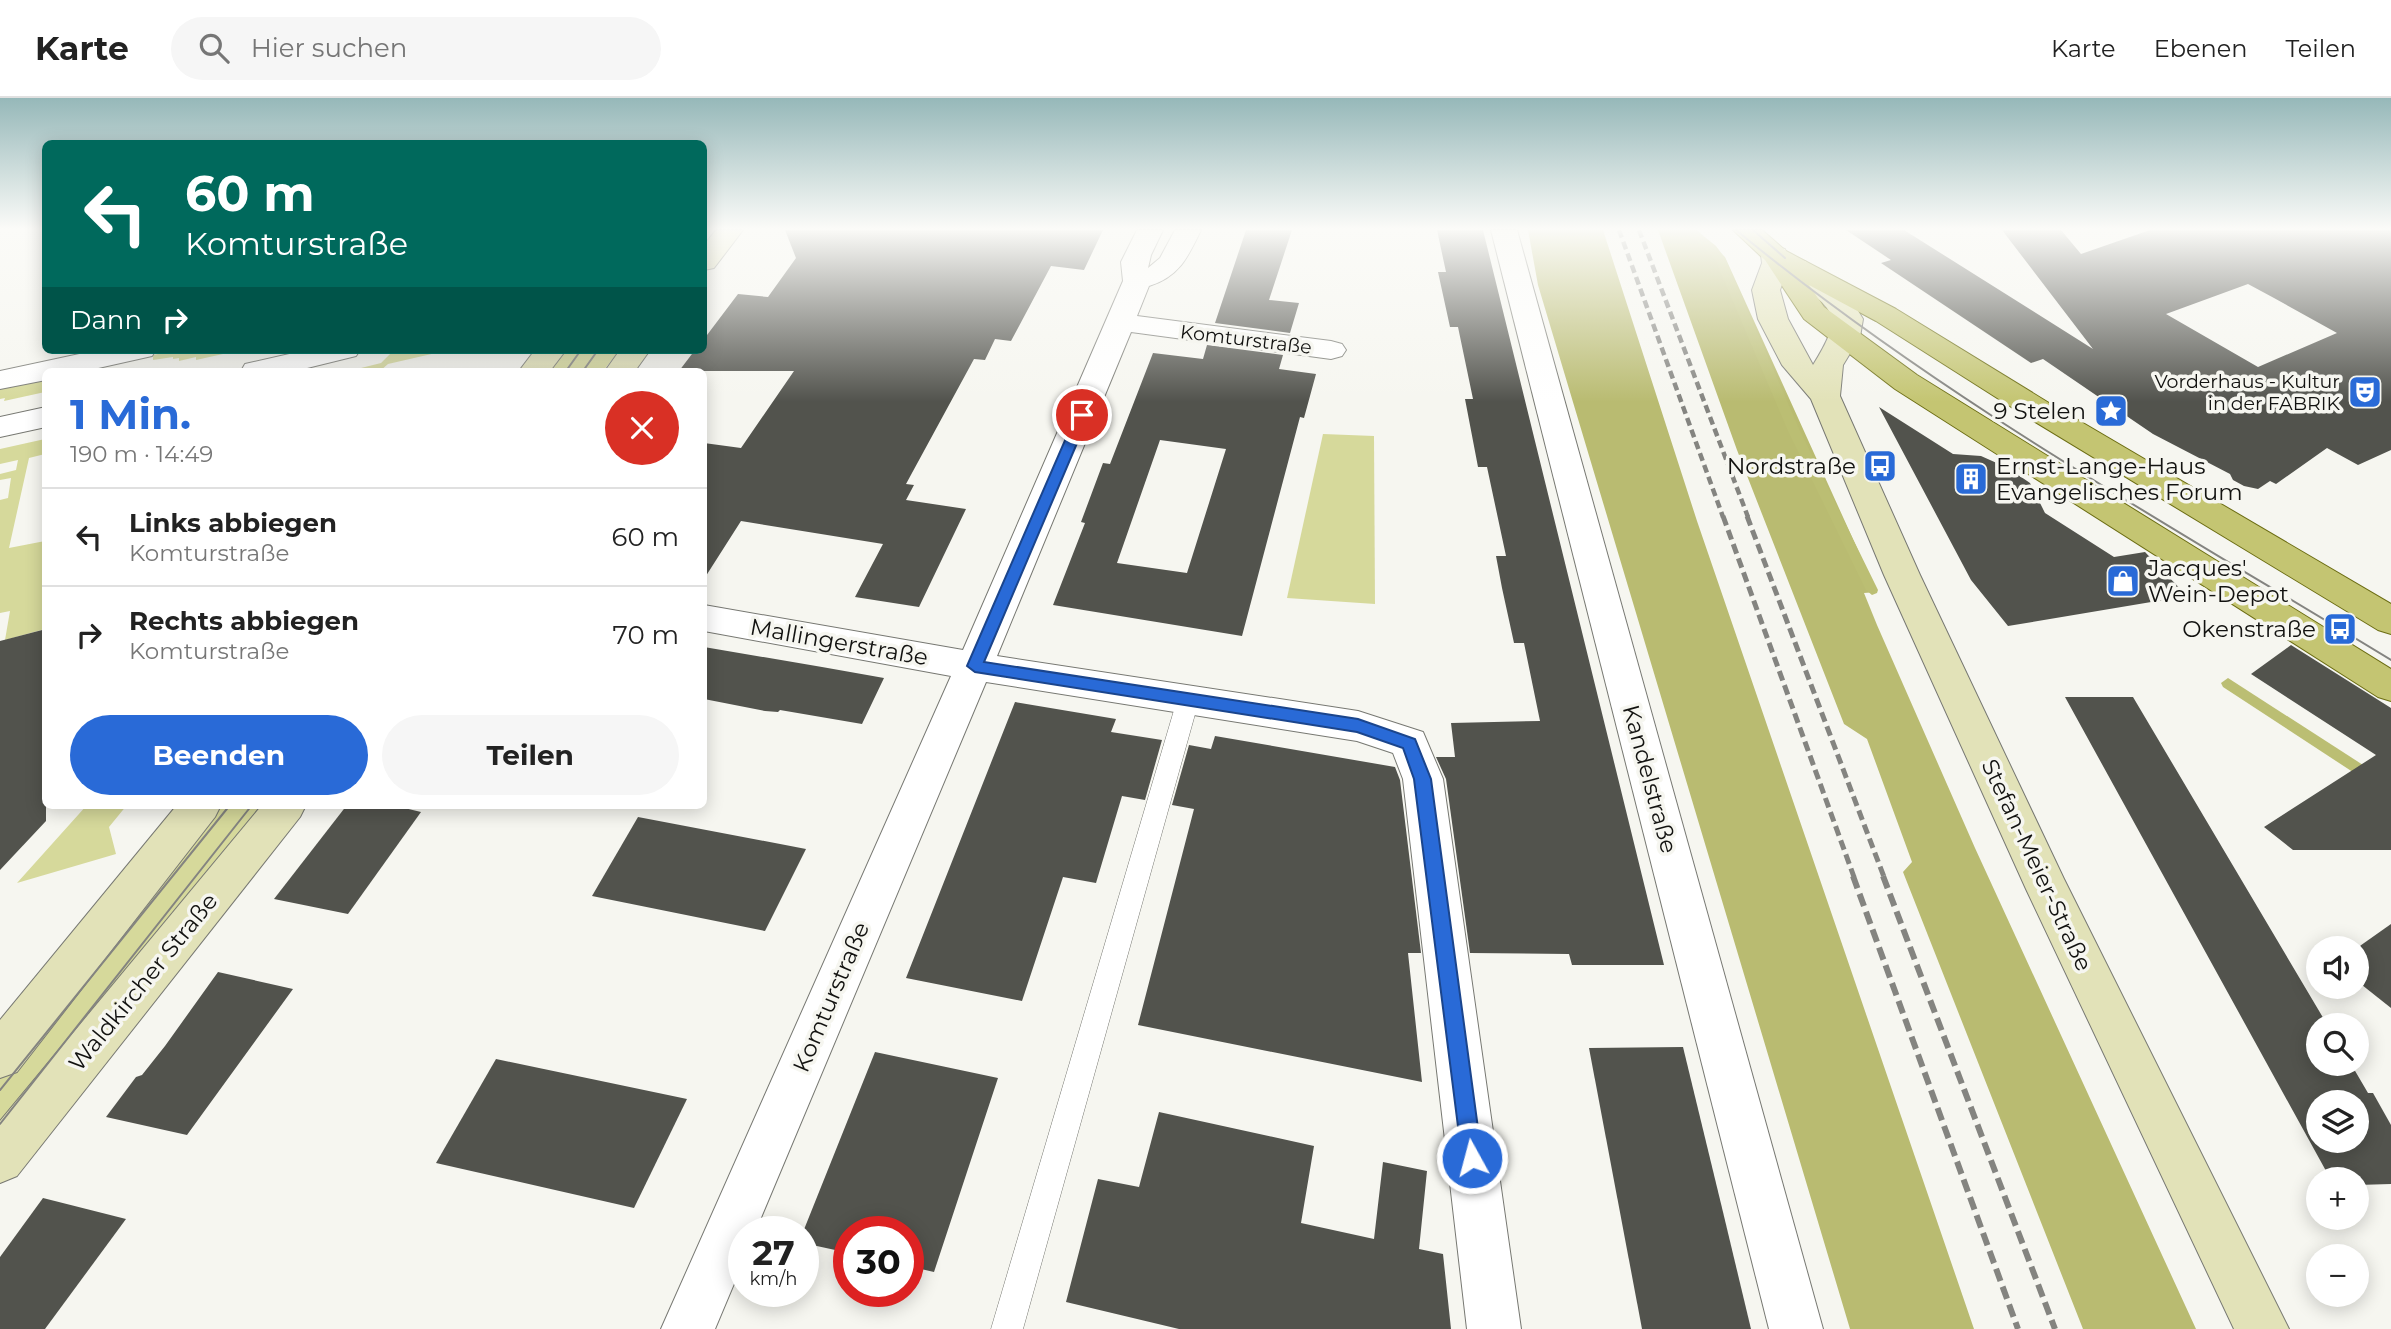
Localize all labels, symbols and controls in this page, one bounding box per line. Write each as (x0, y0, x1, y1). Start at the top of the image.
search box (171, 17, 661, 80)
text: Karte (35, 28, 129, 68)
icon: search (195, 29, 233, 67)
text: Hier suchen (251, 32, 407, 64)
text: Karte (2051, 34, 2116, 63)
text: Ebenen (2154, 34, 2247, 63)
text: Teilen (2285, 34, 2356, 63)
text: 60 m (185, 164, 315, 223)
icon: left (70, 168, 161, 259)
text: Komturstraße (185, 224, 408, 263)
icon: right (156, 301, 194, 339)
text: Dann (70, 304, 142, 336)
street label: Komturstraße (1179, 320, 1313, 359)
place label: Vorderhaus - Kultur in der FABRIK (2154, 370, 2340, 415)
theatre icon: Vorderhaus - Kultur in der FABRIK (2346, 373, 2384, 411)
pin (1052, 385, 1112, 445)
text: 1 Min. (70, 388, 191, 440)
button: close (605, 391, 679, 465)
place icon: 9 Stelen (2092, 392, 2130, 430)
icon: arrive (1063, 396, 1101, 434)
place label: 9 Stelen (1993, 397, 2086, 425)
text: 190 m · 14:49 (70, 440, 213, 468)
bus stop icon: Nordstraße (1861, 447, 1899, 485)
place label: Nordstraße (1727, 452, 1856, 480)
place label: Ernst-Lange-Haus Evangelisches Forum (1996, 452, 2243, 506)
building icon: Ernst-Lange-Haus Evangelisches Forum (1952, 460, 1990, 498)
text: Links abbiegen (129, 507, 337, 539)
icon: left (70, 518, 108, 556)
text: 60 m (612, 521, 679, 553)
text: Komturstraße (129, 539, 289, 567)
place label: Jacques' Wein-Depot (2147, 554, 2289, 608)
shop icon: Jacques' Wein-Depot (2104, 562, 2142, 600)
text: Rechts abbiegen (129, 605, 359, 637)
bus stop icon: Okenstraße (2321, 610, 2359, 648)
street label: Mallingerstraße (748, 613, 930, 671)
place label: Okenstraße (2182, 615, 2316, 643)
icon: right (70, 616, 108, 654)
text: 70 m (613, 619, 679, 651)
text: Komturstraße (129, 637, 289, 665)
street label: Kandelstraße (1617, 702, 1683, 856)
button: Beenden (70, 715, 368, 795)
button: Teilen (382, 715, 679, 795)
street label: Stefan-Meier-Straße (1976, 755, 2098, 975)
street label: Waldkircher Straße (63, 887, 223, 1077)
street label: Komturstraße (787, 918, 875, 1076)
map controls (2306, 936, 2369, 1307)
button: sound (2306, 936, 2369, 999)
button: search (2306, 1013, 2369, 1076)
button: layers (2306, 1090, 2369, 1153)
position arrow (1435, 1121, 1509, 1195)
button: + (2306, 1167, 2369, 1230)
speed limit sign: 30 (833, 1216, 924, 1307)
text: 27 (752, 1231, 795, 1274)
button: − (2306, 1244, 2369, 1307)
text: km/h (749, 1268, 798, 1290)

